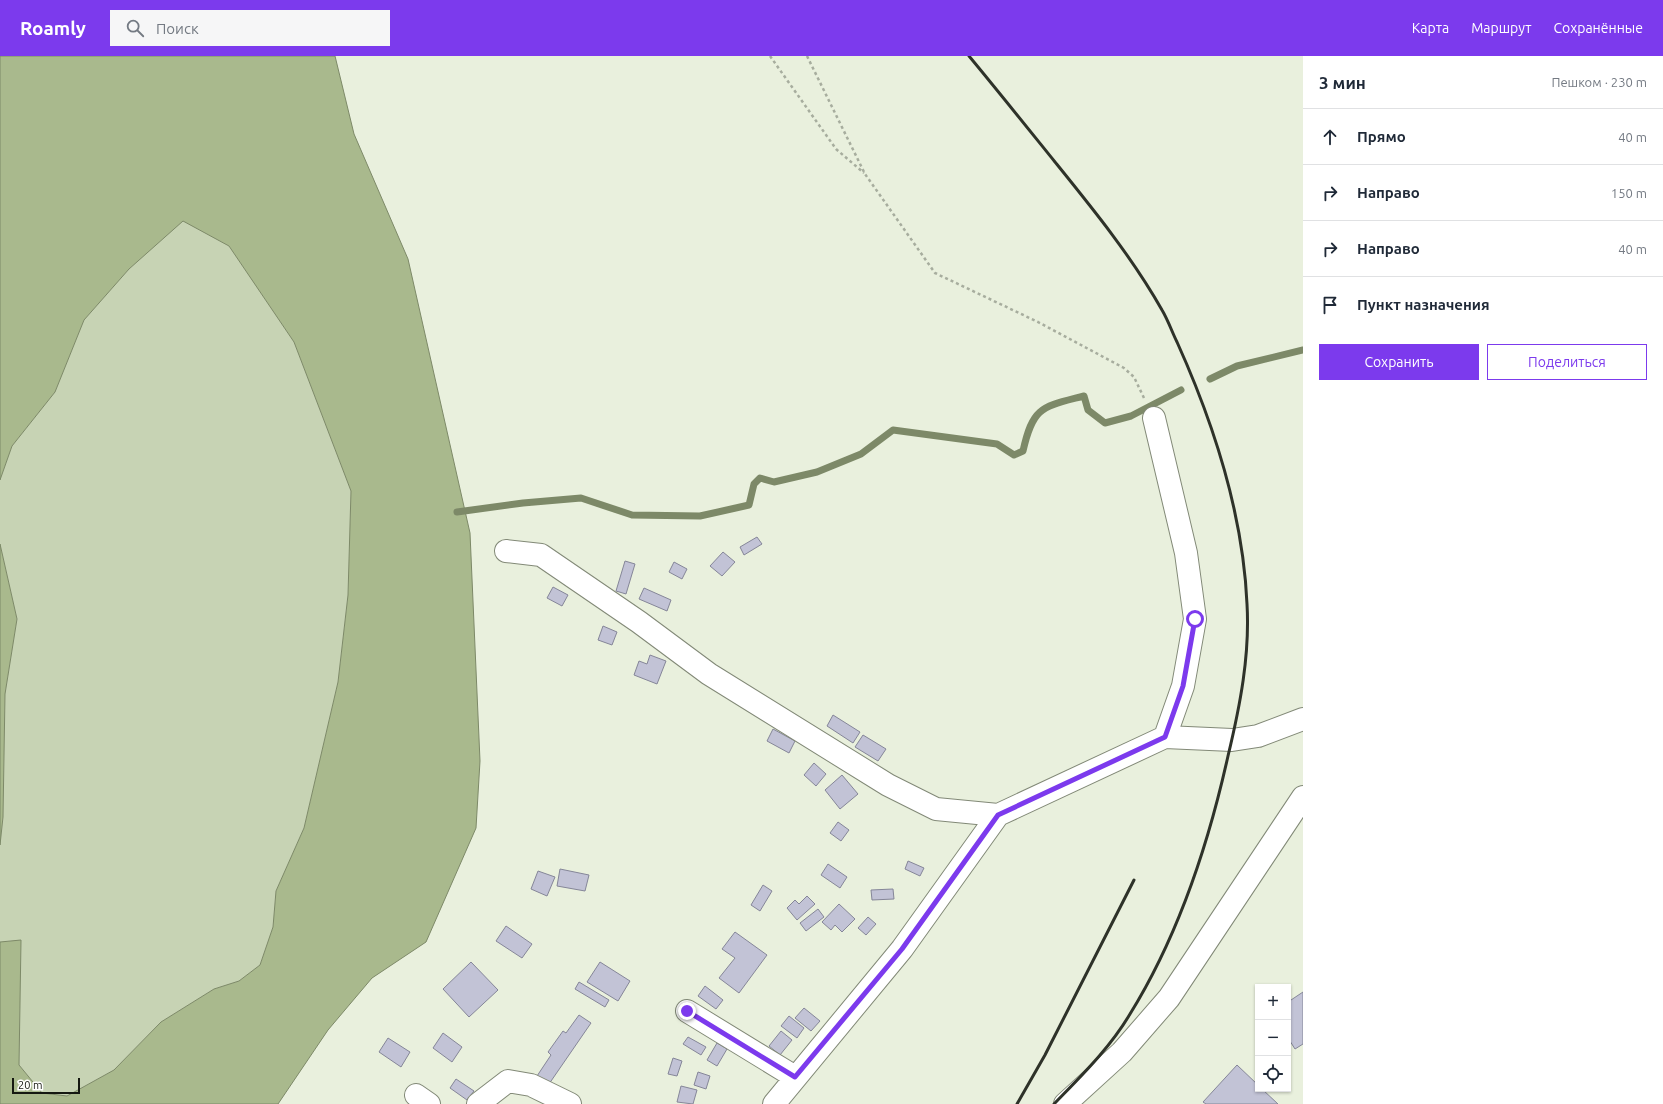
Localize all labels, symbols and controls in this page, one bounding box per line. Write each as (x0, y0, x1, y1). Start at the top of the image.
search box (110, 10, 390, 46)
text: Roamly (20, 17, 86, 39)
icon: search (124, 17, 146, 39)
text: Поиск (156, 20, 199, 37)
text: Карта (1412, 20, 1449, 36)
text: Маршрут (1471, 20, 1532, 36)
text: Сохранённые (1554, 20, 1643, 36)
text: 3 мин (1319, 73, 1366, 92)
text: Пешком · 230 m (1551, 75, 1647, 89)
icon: ahead (1319, 126, 1341, 148)
text: Прямо (1357, 128, 1406, 145)
text: 40 m (1618, 130, 1647, 144)
icon: right (1319, 182, 1341, 204)
text: Направо (1357, 184, 1420, 201)
text: 150 m (1611, 186, 1647, 200)
icon: right (1319, 238, 1341, 260)
text: Направо (1357, 240, 1420, 257)
text: 40 m (1618, 242, 1647, 256)
icon: arrive (1319, 294, 1341, 316)
text: Пункт назначения (1357, 296, 1490, 313)
button: Сохранить (1319, 344, 1479, 380)
button: Поделиться (1487, 344, 1647, 380)
route start (1186, 610, 1204, 628)
map controls (1255, 984, 1291, 1092)
button: + (1255, 984, 1291, 1020)
route end (678, 1002, 696, 1020)
button: − (1255, 1020, 1291, 1056)
button: locate (1255, 1056, 1291, 1092)
scale bar (12, 1076, 80, 1095)
text: 20 m (18, 1079, 42, 1091)

